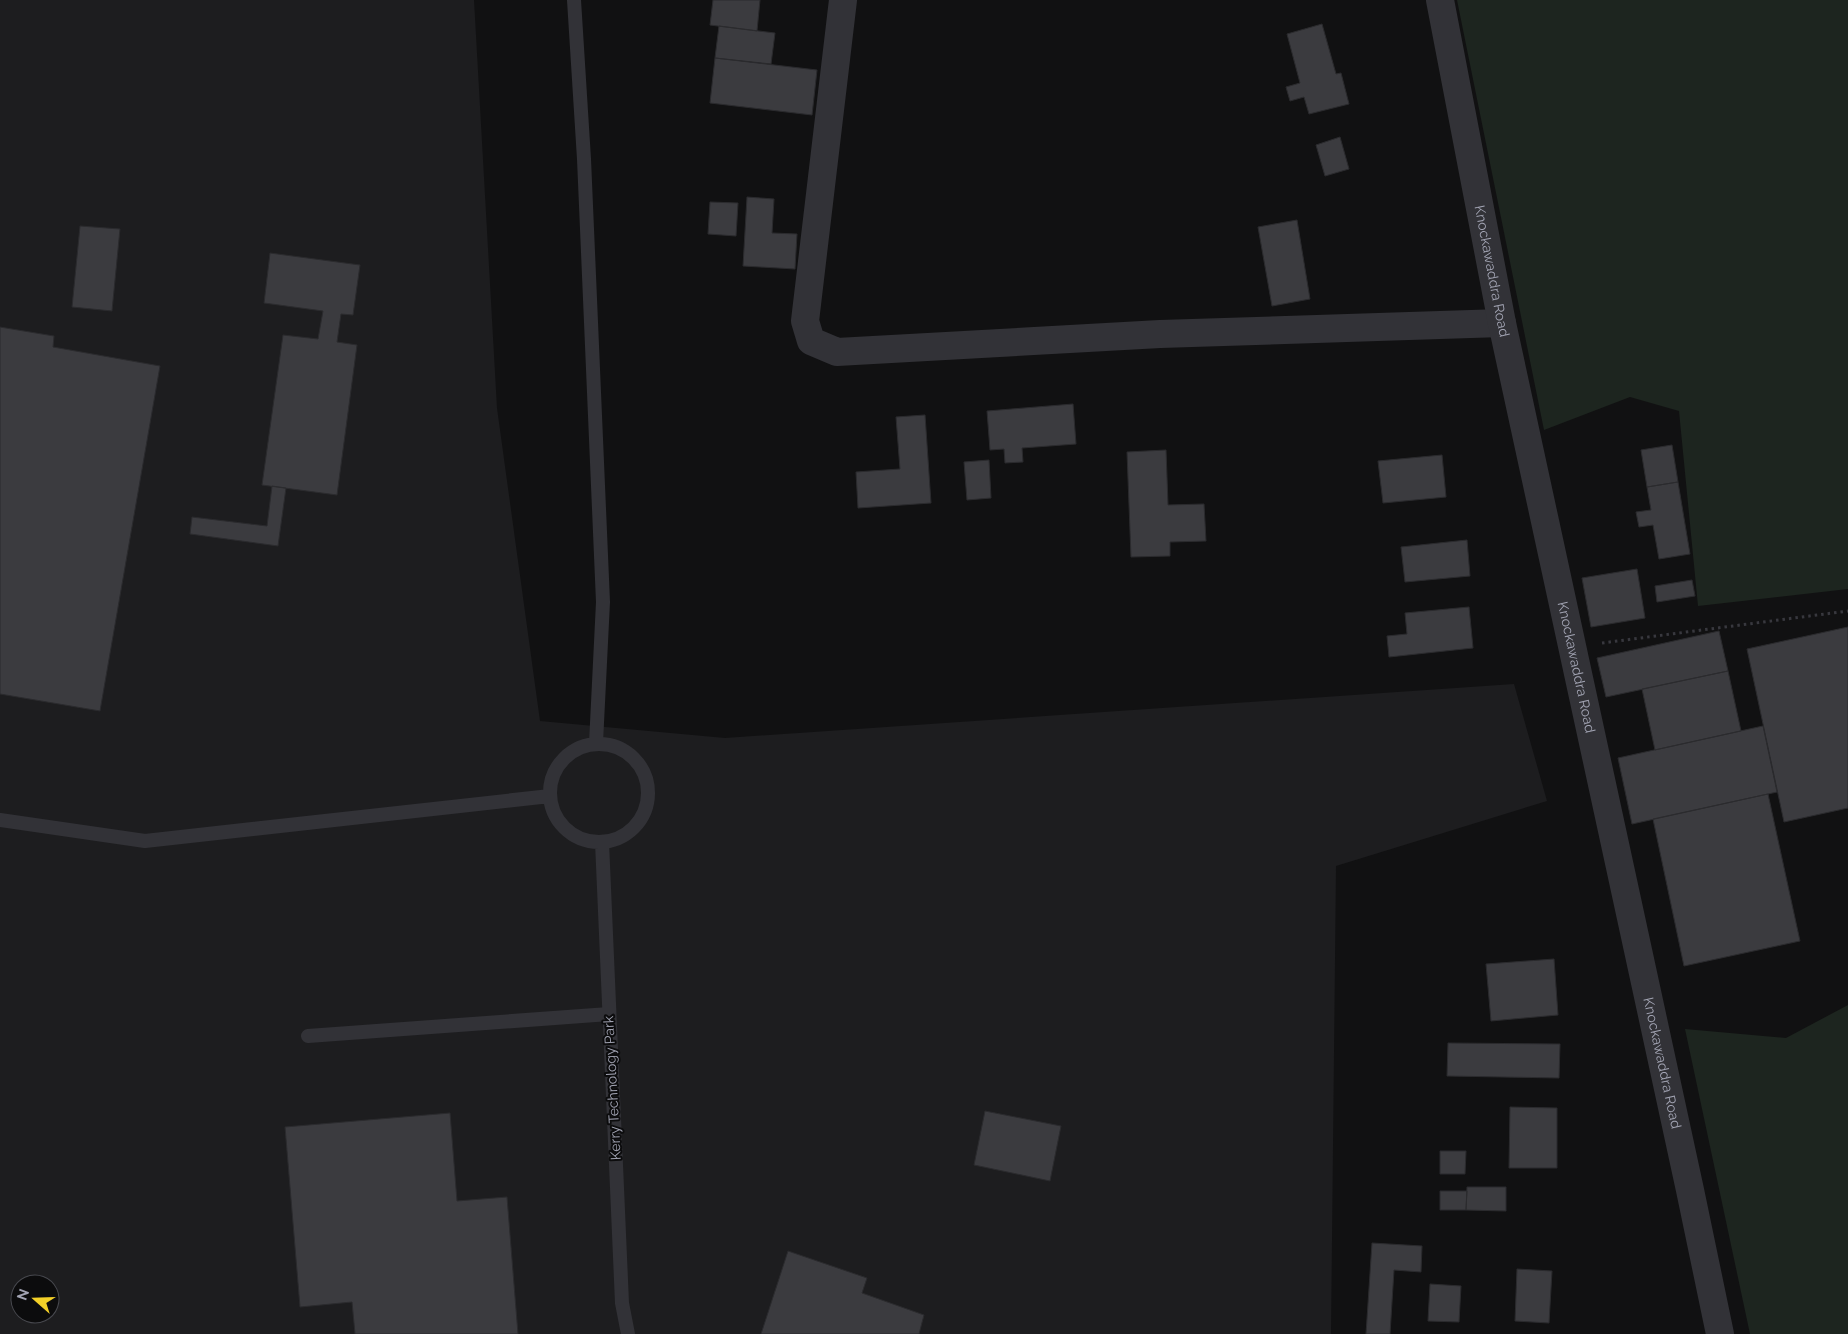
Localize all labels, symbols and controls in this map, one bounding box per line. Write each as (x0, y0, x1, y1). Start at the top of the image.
street label: Knockawaddra Road (1472, 204, 1513, 339)
street label: Knockawaddra Road (1555, 600, 1599, 734)
street label: Knockawaddra Road (1640, 996, 1684, 1130)
street label: Kerry Technology Park (600, 1015, 624, 1161)
north arrow (10, 1274, 60, 1324)
text: N (13, 1287, 32, 1302)

